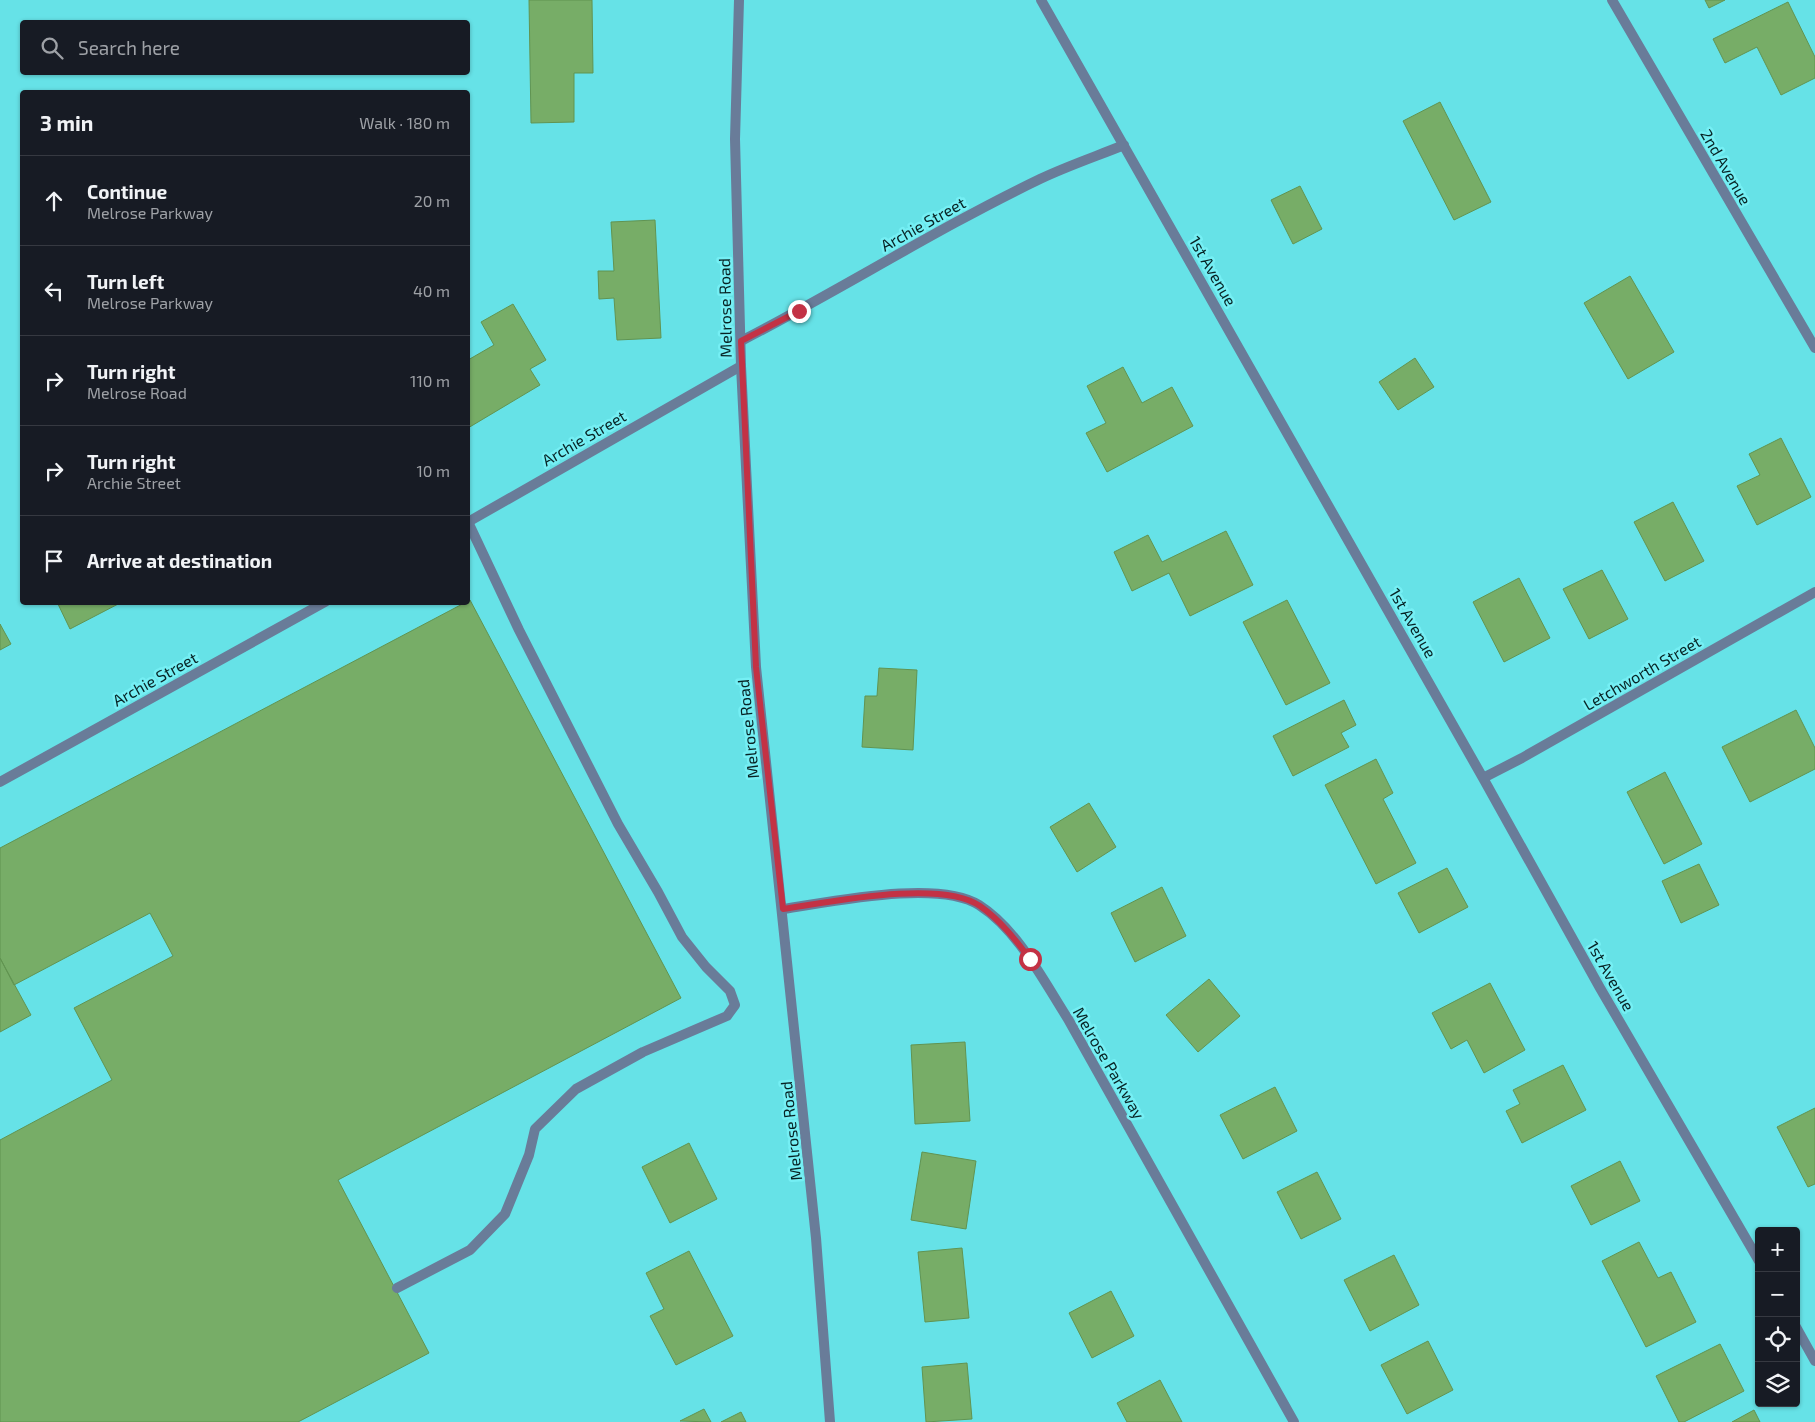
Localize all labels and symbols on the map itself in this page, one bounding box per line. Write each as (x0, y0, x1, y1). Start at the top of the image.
street label: 2nd Avenue (1697, 126, 1756, 208)
street label: Archie Street (877, 192, 968, 255)
street label: 1st Avenue (1186, 232, 1241, 309)
street label: Melrose Road (714, 258, 735, 358)
route end (788, 300, 811, 323)
street label: Archie Street (538, 406, 629, 469)
street label: 1st Avenue (1386, 584, 1441, 661)
street label: Letchworth Street (1580, 631, 1704, 714)
street label: Archie Street (109, 647, 200, 710)
street label: Melrose Road (733, 678, 762, 780)
street label: 1st Avenue (1584, 937, 1639, 1014)
route start (1019, 948, 1042, 971)
street label: Melrose Parkway (1070, 1003, 1149, 1123)
street label: Melrose Road (776, 1080, 805, 1182)

